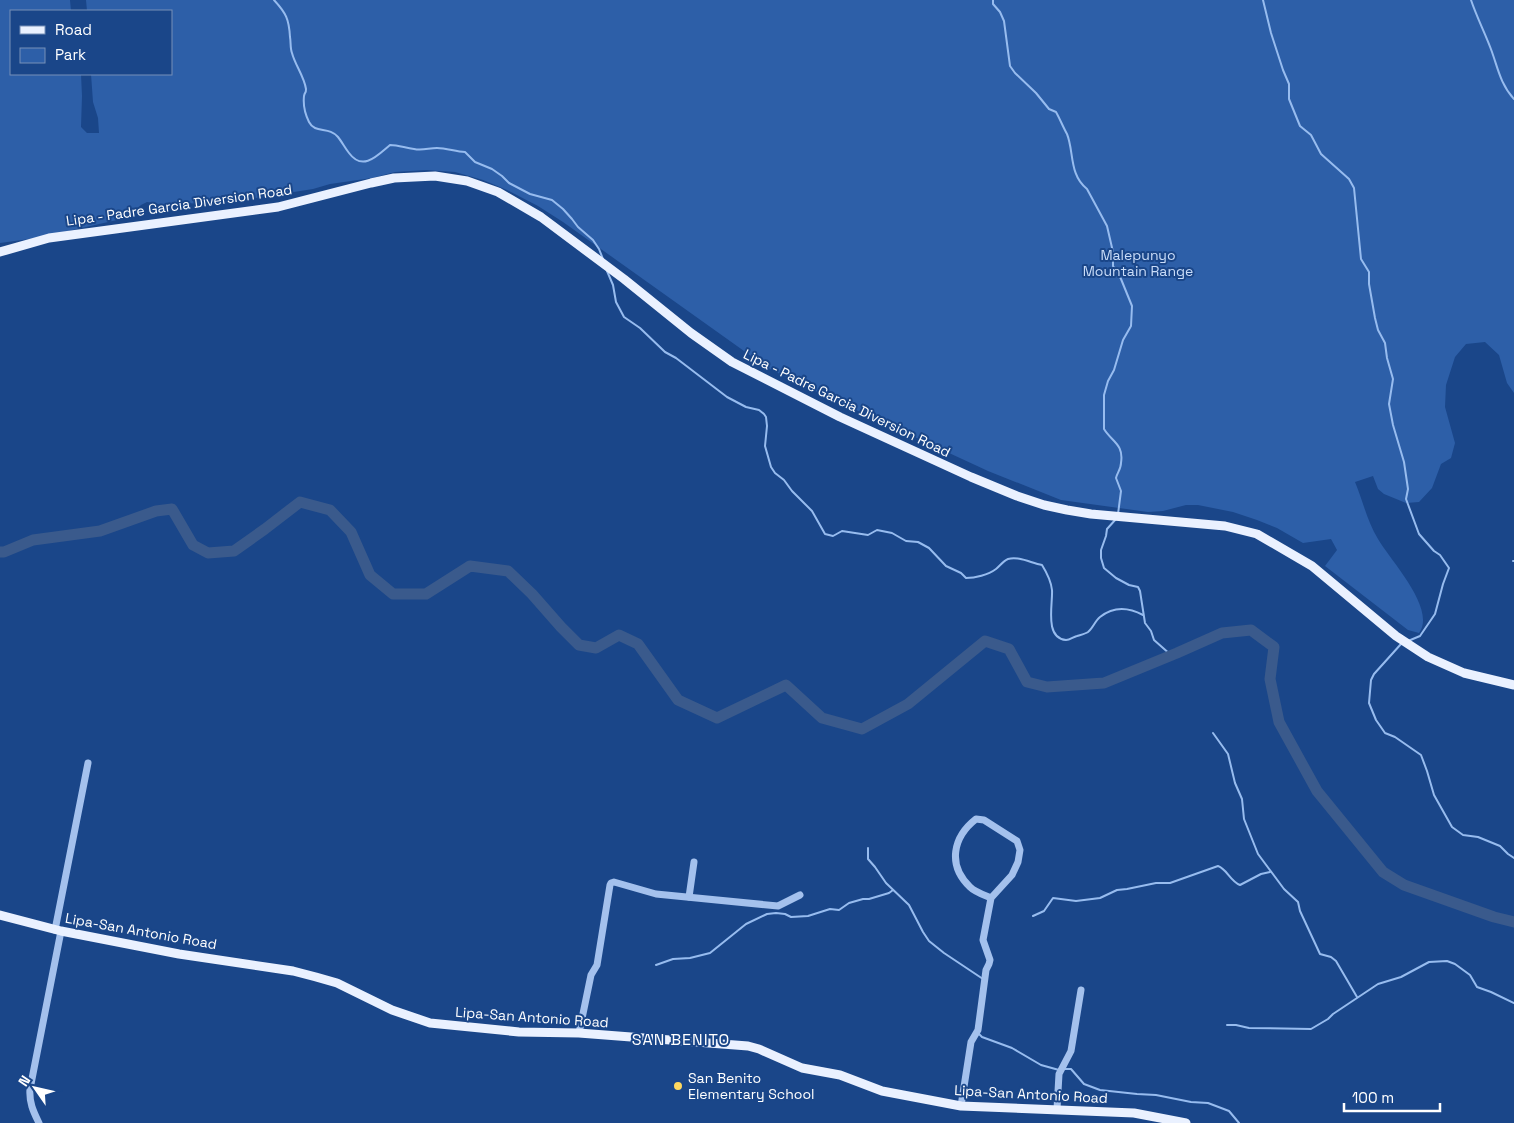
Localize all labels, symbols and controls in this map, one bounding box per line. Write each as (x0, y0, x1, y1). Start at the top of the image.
legend (10, 10, 172, 75)
text: Road (55, 20, 92, 39)
text: Park (55, 45, 86, 64)
street label: Lipa - Padre Garcia Diversion Road (65, 180, 293, 230)
park label: Malepunyo Mountain Range (1083, 246, 1193, 280)
street label: Lipa - Padre Garcia Diversion Road (741, 345, 953, 461)
street label: Lipa-San Antonio Road (64, 909, 218, 953)
street label: Lipa-San Antonio Road (455, 1003, 609, 1031)
district label: SAN BENITO (632, 1029, 730, 1050)
north arrow (10, 1063, 60, 1113)
place label: San Benito Elementary School (688, 1069, 814, 1103)
text: N (14, 1072, 34, 1090)
marker: San Benito Elementary School (672, 1080, 684, 1092)
scale bar (1344, 1080, 1440, 1112)
street label: Lipa-San Antonio Road (954, 1081, 1108, 1107)
text: 100 m (1352, 1088, 1394, 1107)

